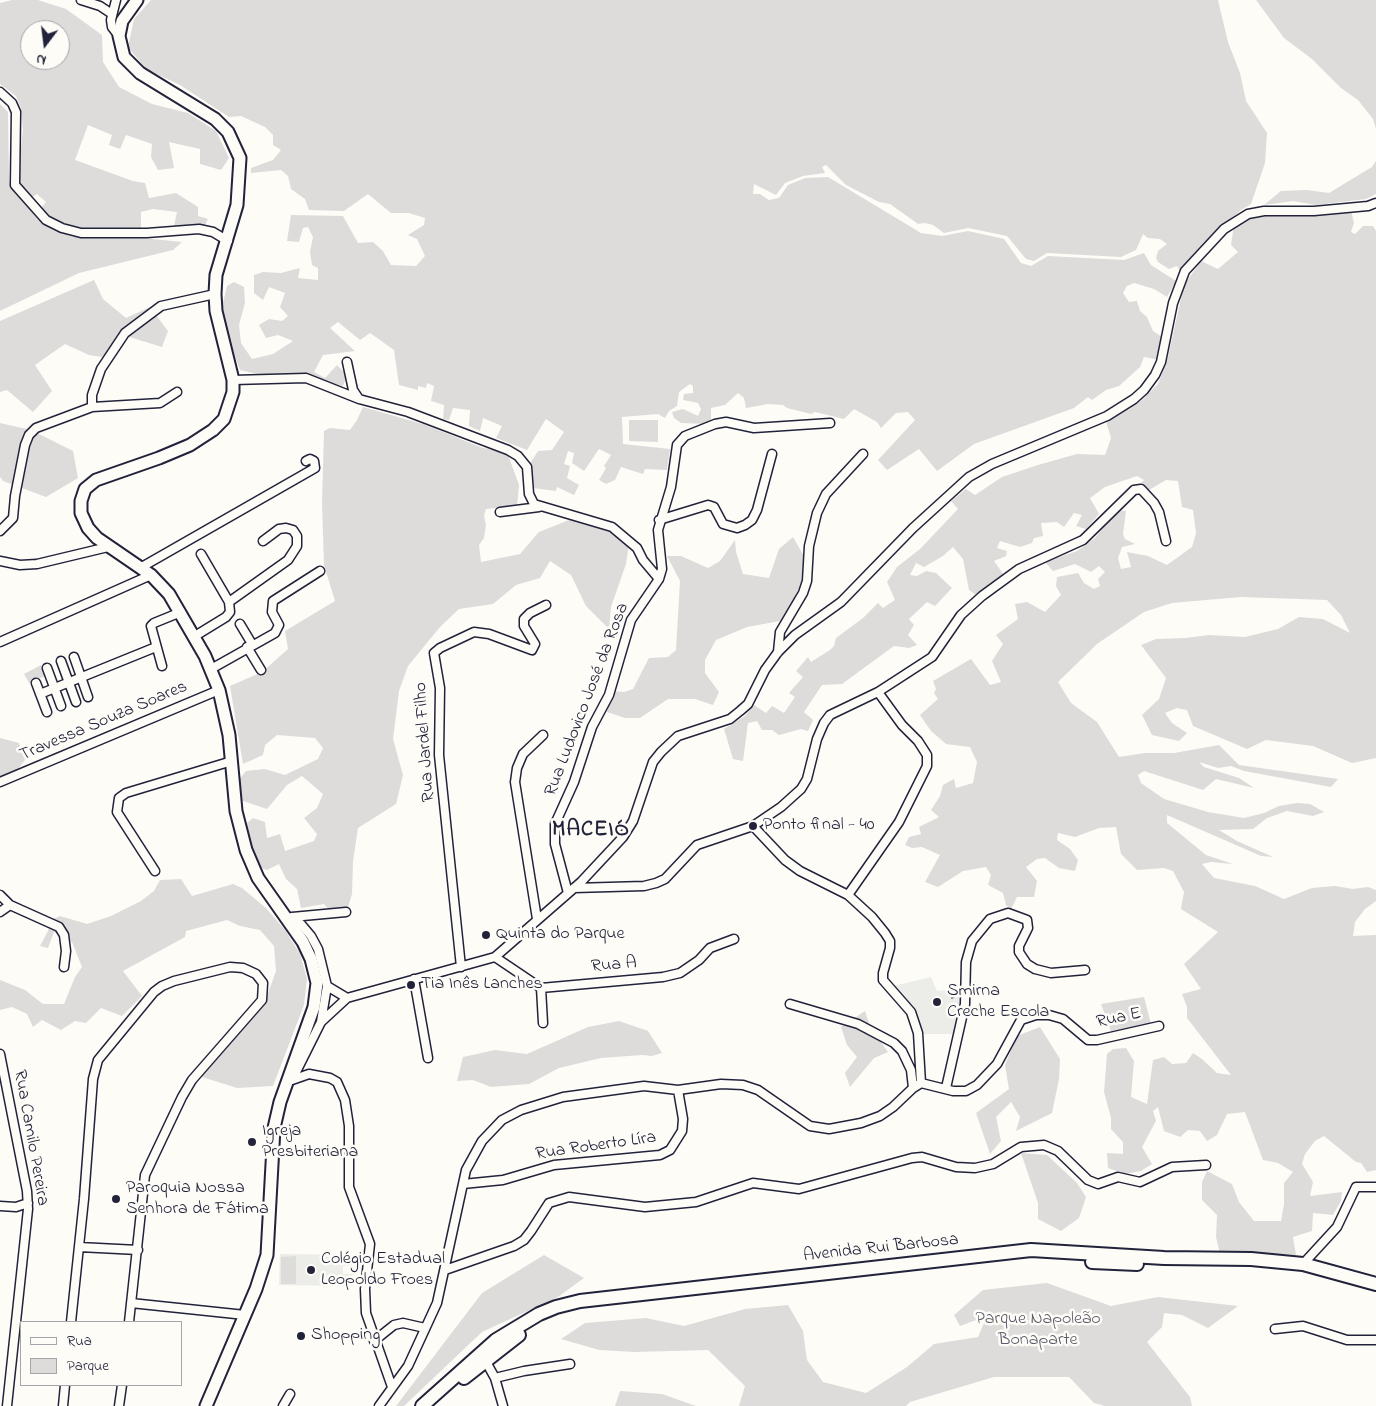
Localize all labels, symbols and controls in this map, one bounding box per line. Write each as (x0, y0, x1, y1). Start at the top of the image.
north arrow (20, 20, 70, 70)
text: N (34, 48, 49, 70)
street label: Rua Ludovico José da Rosa (541, 600, 635, 800)
street label: Travessa Souza Soares (17, 677, 191, 767)
street label: Rua Jardel Filho (411, 681, 441, 803)
place label: Ponto final - 40 (763, 815, 875, 837)
district label: MACEIÓ (551, 818, 631, 844)
marker: Ponto final - 40 (747, 820, 759, 832)
place label: Quinta do Parque (496, 924, 625, 946)
marker: Quinta do Parque (480, 929, 492, 941)
street label: Rua A (590, 953, 638, 979)
place label: Tia Inês Lanches (421, 974, 543, 996)
marker: Tia Inês Lanches (405, 979, 417, 991)
place label: Smirna Creche Escola (947, 981, 1049, 1024)
marker: Smirna Creche Escola (931, 996, 943, 1008)
street label: Rua E (1095, 1004, 1143, 1034)
street label: Rua Camilo Pereira (7, 1068, 53, 1208)
place label: Igreja Presbiteriana (262, 1121, 358, 1164)
street label: Rua Roberto Líra (534, 1128, 658, 1166)
marker: Igreja Presbiteriana (246, 1136, 258, 1148)
place label: Paroquia Nossa Senhora de Fátima (126, 1178, 269, 1220)
marker: Paroquia Nossa Senhora de Fátima (110, 1193, 122, 1205)
street label: Avenida Rui Barbosa (802, 1230, 960, 1268)
place label: Colégio Estadual Leopoldo Froes (321, 1249, 445, 1292)
marker: Colégio Estadual Leopoldo Froes (305, 1264, 317, 1276)
park label: Parque Napoleão Bonaparte (976, 1309, 1100, 1352)
legend (20, 1321, 182, 1386)
place label: Shopping (311, 1325, 380, 1347)
text: Rua (67, 1330, 92, 1352)
marker: Shopping (295, 1330, 307, 1342)
text: Parque (67, 1355, 109, 1377)

